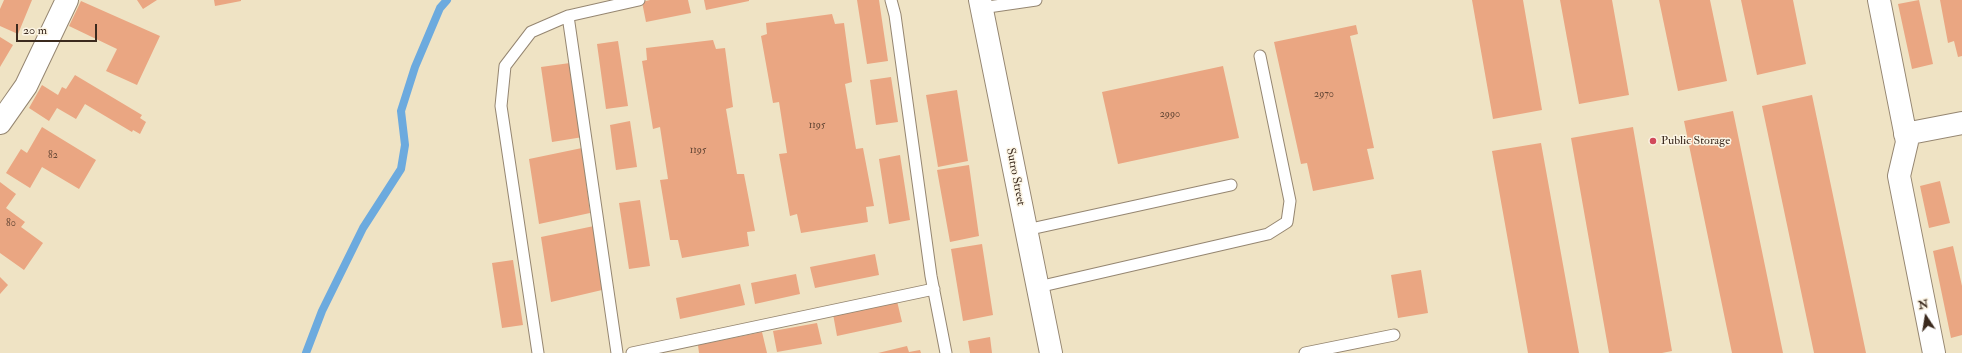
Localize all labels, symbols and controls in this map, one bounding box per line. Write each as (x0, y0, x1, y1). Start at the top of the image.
scale bar (18, 16, 99, 42)
text: 20 m (23, 23, 47, 38)
house number: 2970 (1314, 89, 1334, 101)
house number: 2990 (1160, 109, 1180, 121)
house number: 1195 (809, 120, 825, 132)
place label: Public Storage (1661, 134, 1730, 148)
marker: Public Storage (1648, 136, 1658, 146)
house number: 1195 (690, 145, 706, 157)
street label: Sutro Street (1002, 147, 1028, 207)
house number: 82 (48, 150, 58, 162)
house number: 80 (6, 218, 16, 230)
north arrow (1906, 297, 1946, 337)
text: N (1917, 297, 1930, 312)

